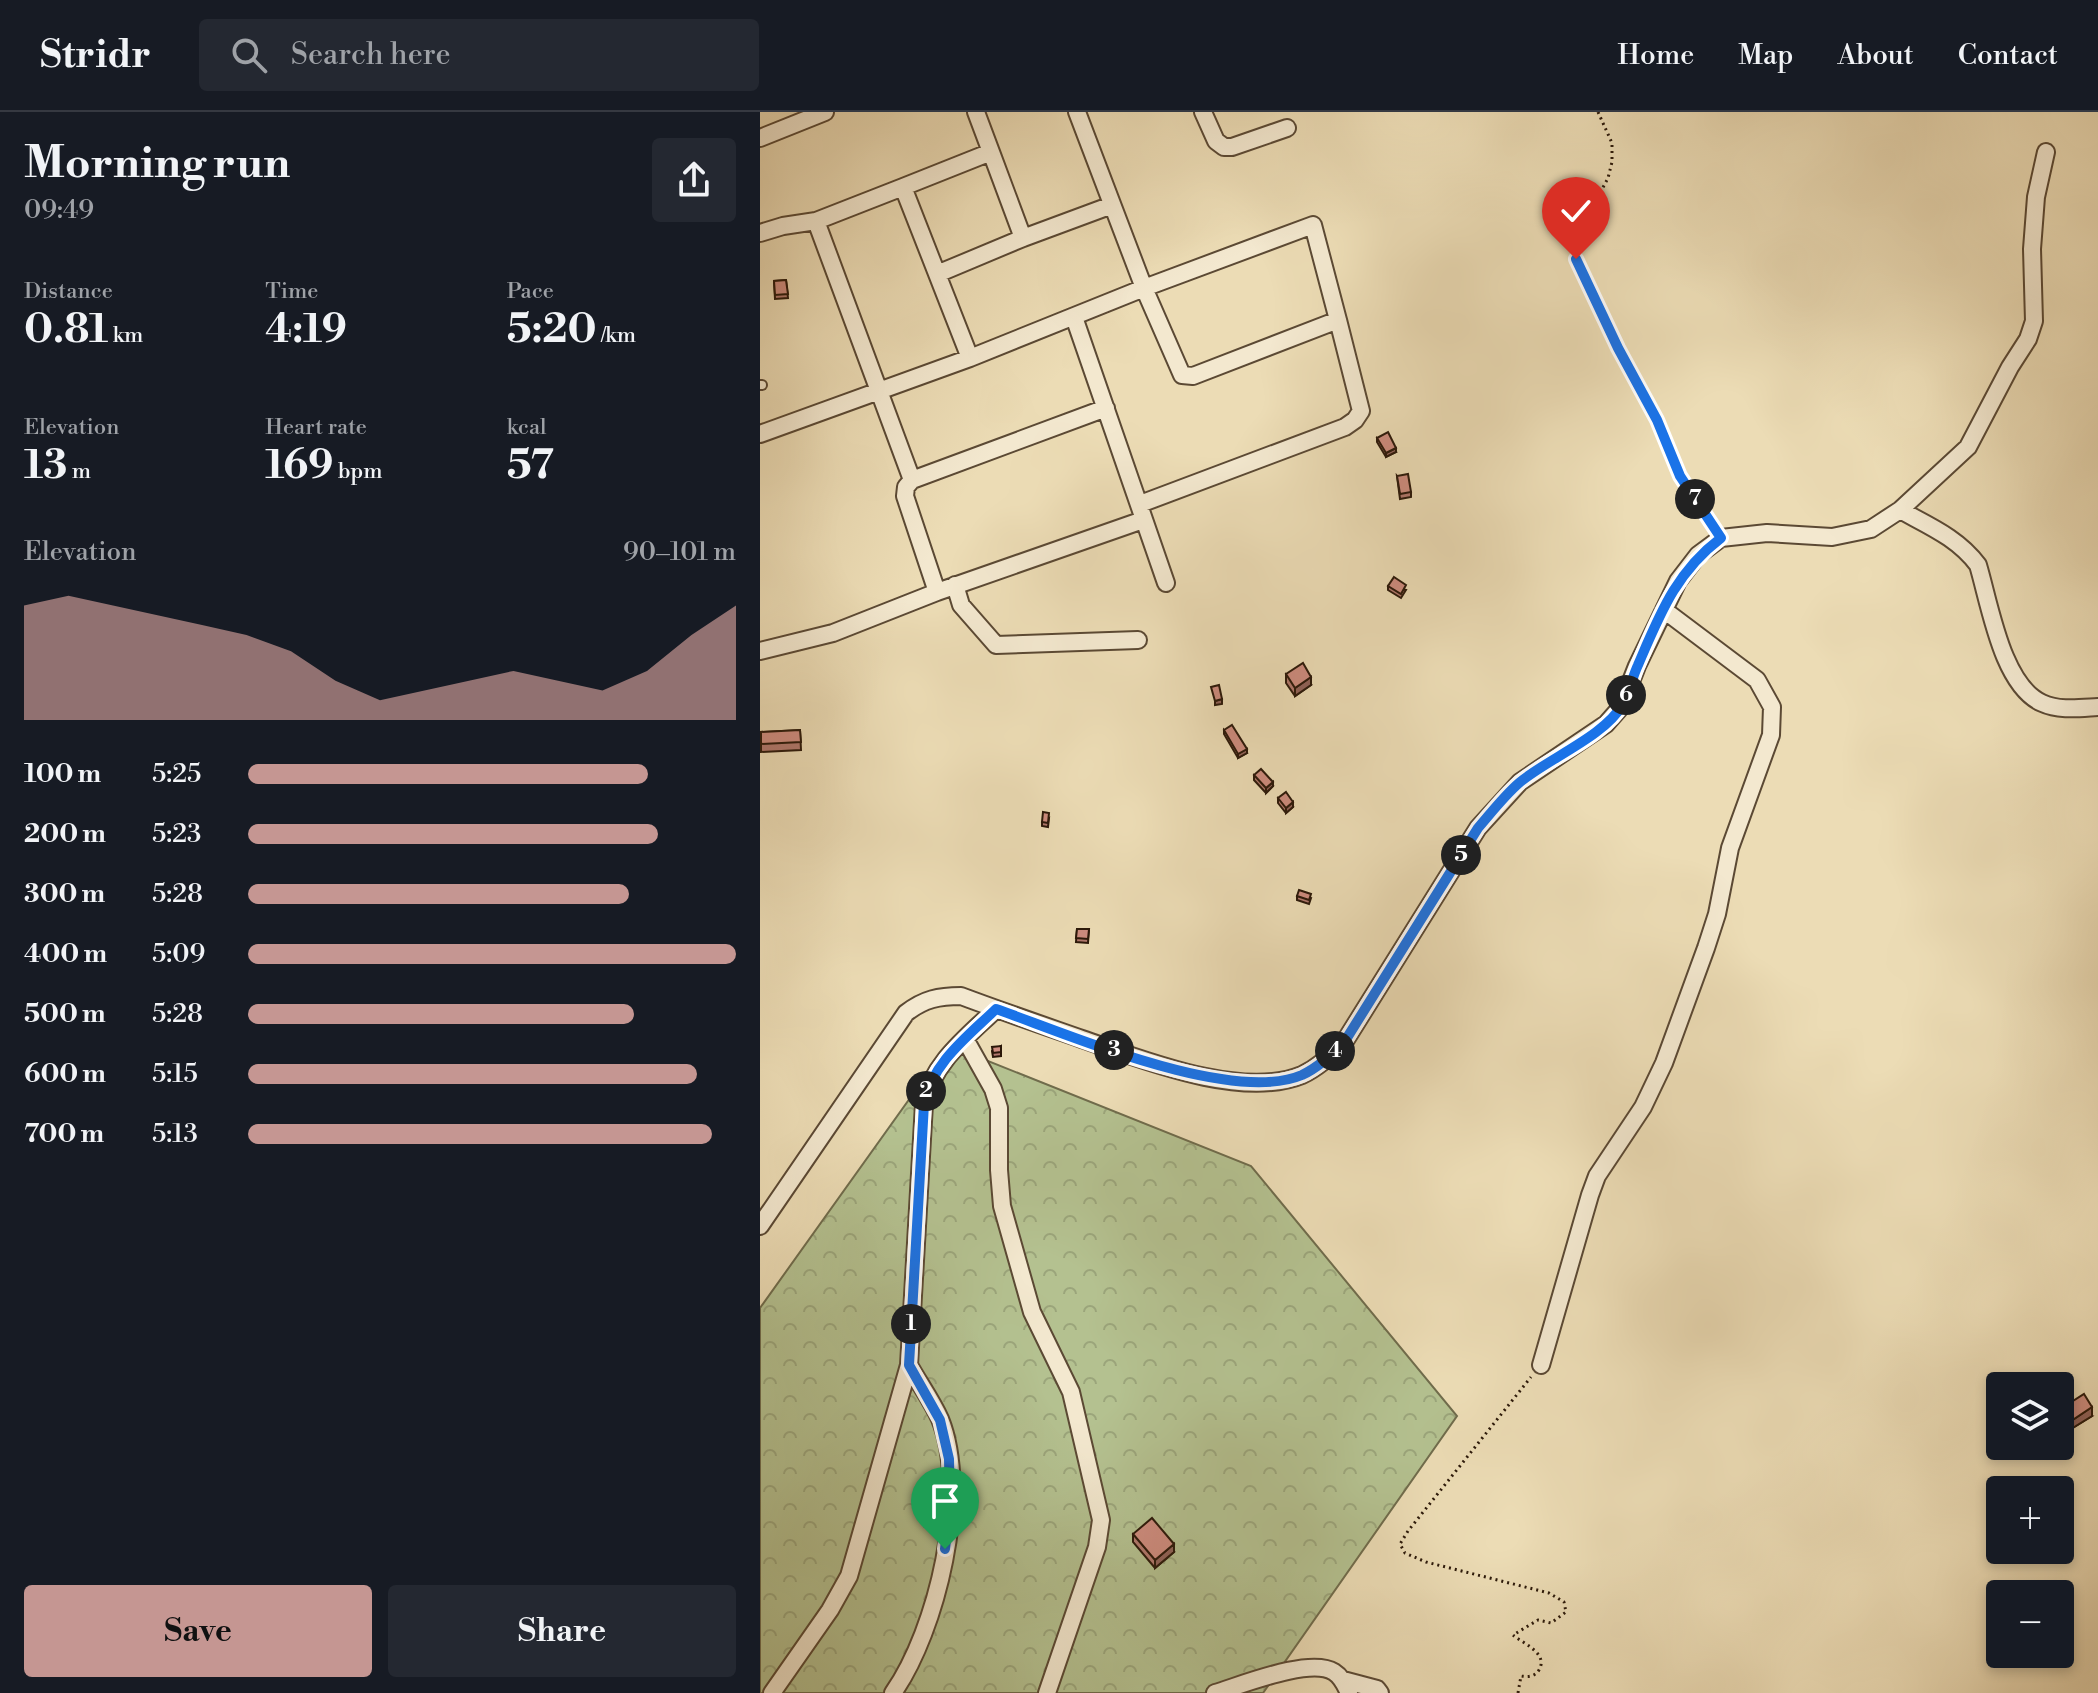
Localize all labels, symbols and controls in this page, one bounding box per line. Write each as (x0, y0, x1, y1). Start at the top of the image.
search box (199, 19, 759, 91)
text: Stridr (40, 32, 151, 79)
icon: search (227, 33, 271, 77)
text: Search here (291, 36, 451, 74)
text: Home (1618, 38, 1694, 73)
text: Map (1738, 38, 1793, 73)
text: About (1837, 38, 1914, 73)
text: Contact (1958, 38, 2058, 73)
text: Morning run (24, 136, 290, 191)
button: share (652, 138, 736, 222)
pin (1542, 177, 1610, 259)
icon: check (1554, 189, 1598, 233)
text: 09:49 (24, 194, 94, 226)
text: Distance (24, 278, 113, 305)
text: Time (265, 278, 318, 305)
text: Pace (507, 278, 554, 305)
text: 0.81 (24, 305, 108, 355)
text: 4:19 (265, 305, 347, 355)
text: 5:20 (507, 305, 597, 355)
text: km (108, 322, 143, 349)
text: /km (597, 322, 636, 349)
text: Elevation (24, 414, 119, 441)
text: Heart rate (265, 414, 367, 441)
text: kcal (507, 414, 547, 441)
text: 13 (24, 441, 67, 491)
text: 169 (265, 441, 334, 491)
text: 57 (507, 441, 554, 491)
text: m (67, 458, 91, 485)
text: bpm (334, 458, 383, 485)
pin: 7 (1675, 479, 1715, 519)
text: 7 (1689, 485, 1701, 512)
text: Elevation (24, 536, 137, 568)
text: 90–101 m (623, 536, 736, 568)
pin: 6 (1606, 675, 1646, 715)
text: 6 (1619, 681, 1633, 708)
text: 100 m (24, 758, 101, 790)
text: 5:25 (152, 758, 201, 790)
text: 200 m (24, 818, 106, 850)
text: 5:23 (152, 818, 201, 850)
pin: 5 (1441, 835, 1481, 875)
text: 5 (1454, 841, 1468, 868)
text: 300 m (24, 878, 105, 910)
text: 5:28 (152, 878, 203, 910)
text: 400 m (24, 938, 107, 970)
text: 5:09 (152, 938, 205, 970)
text: 500 m (24, 998, 106, 1030)
text: 5:28 (152, 998, 203, 1030)
pin: 3 (1094, 1030, 1134, 1070)
pin: 4 (1315, 1031, 1355, 1071)
text: 3 (1107, 1036, 1121, 1063)
text: 4 (1328, 1037, 1342, 1064)
text: 600 m (24, 1058, 106, 1090)
text: 5:15 (152, 1058, 198, 1090)
pin: 2 (906, 1071, 946, 1111)
text: 2 (919, 1077, 933, 1104)
text: 700 m (24, 1118, 104, 1150)
text: 5:13 (152, 1118, 198, 1150)
pin: 1 (891, 1304, 931, 1344)
text: 1 (906, 1310, 916, 1337)
map controls (1986, 1372, 2074, 1668)
button: layers (1986, 1372, 2074, 1460)
pin (911, 1467, 979, 1549)
button: + (1986, 1476, 2074, 1564)
icon: arrive (923, 1479, 967, 1523)
button: − (1986, 1580, 2074, 1668)
button: Save (24, 1585, 372, 1677)
button: Share (388, 1585, 736, 1677)

